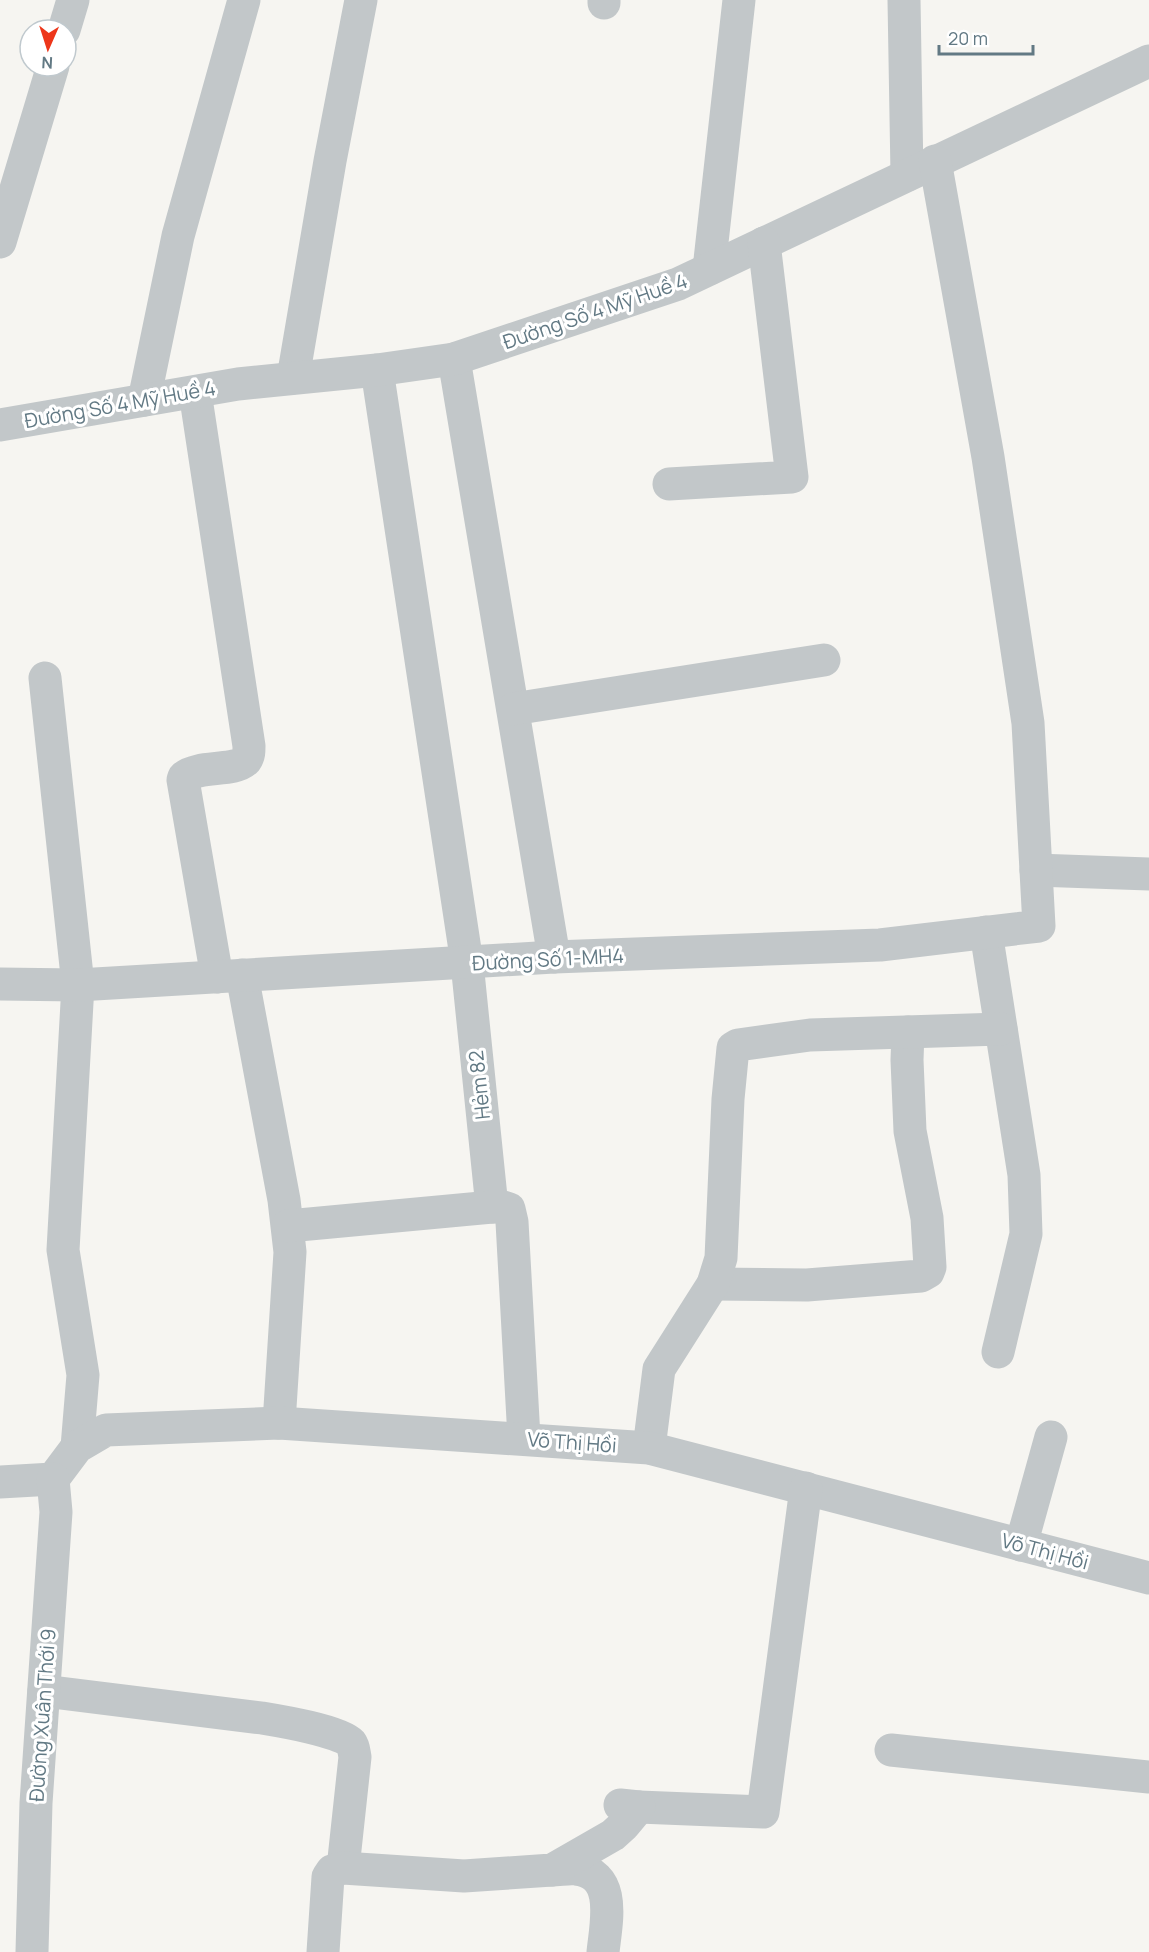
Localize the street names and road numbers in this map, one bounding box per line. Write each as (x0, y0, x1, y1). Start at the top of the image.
street label: Đường Số 4 Mỹ Huề 4 (499, 267, 691, 355)
street label: Đường Số 4 Mỹ Huề 4 (22, 374, 218, 434)
street label: Đường Số 1-MH4 (472, 942, 624, 976)
street label: Hẻm 82 (462, 1049, 496, 1121)
street label: Võ Thị Hồi (526, 1425, 618, 1459)
street label: Võ Thị Hồi (998, 1526, 1092, 1576)
street label: Đường Xuân Thới 9 (22, 1628, 62, 1802)

